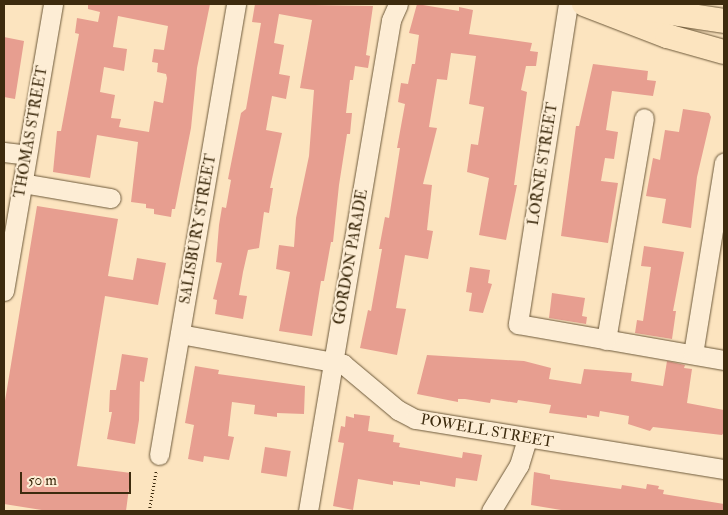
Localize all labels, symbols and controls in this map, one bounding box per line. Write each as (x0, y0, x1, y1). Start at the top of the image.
street label: THOMAS STREET (11, 65, 51, 199)
street label: LORNE STREET (524, 101, 562, 227)
street label: SALISBURY STREET (176, 153, 220, 305)
street label: GORDON PARADE (330, 188, 372, 326)
street label: POWELL STREET (419, 410, 555, 452)
scale bar (22, 462, 134, 494)
text: 50 m (28, 471, 57, 490)

